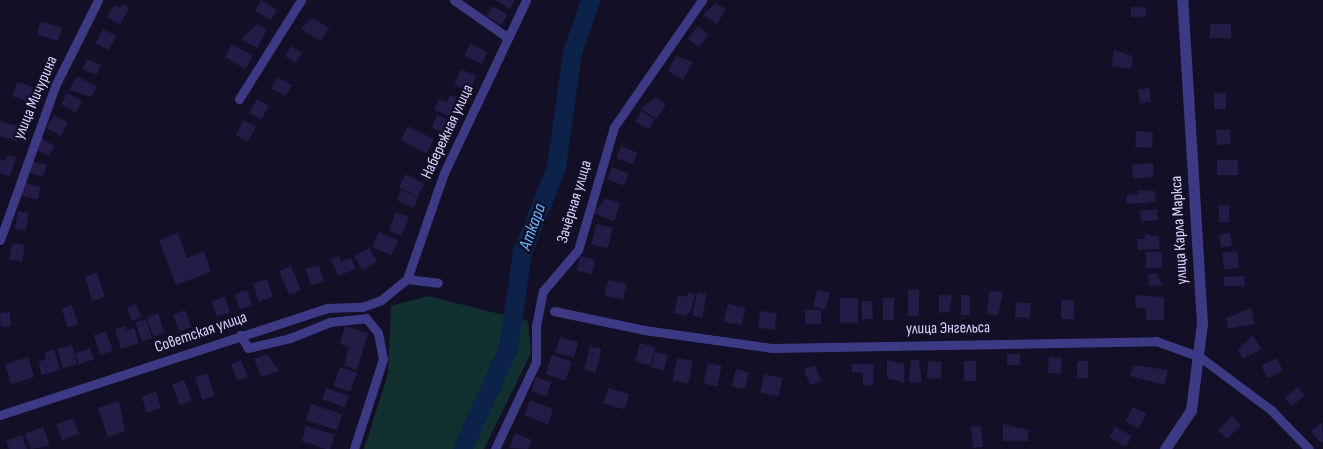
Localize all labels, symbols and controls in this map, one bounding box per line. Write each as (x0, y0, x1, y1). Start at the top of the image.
street label: улица Мичурина (10, 53, 62, 143)
street label: Набережная улица (418, 82, 478, 182)
street label: Зачёрная улица (553, 158, 597, 246)
street label: улица Карла Маркса (1168, 175, 1192, 285)
water label: Аткара (515, 201, 551, 253)
street label: Советская улица (152, 308, 250, 358)
street label: улица Энгельса (906, 319, 990, 339)

